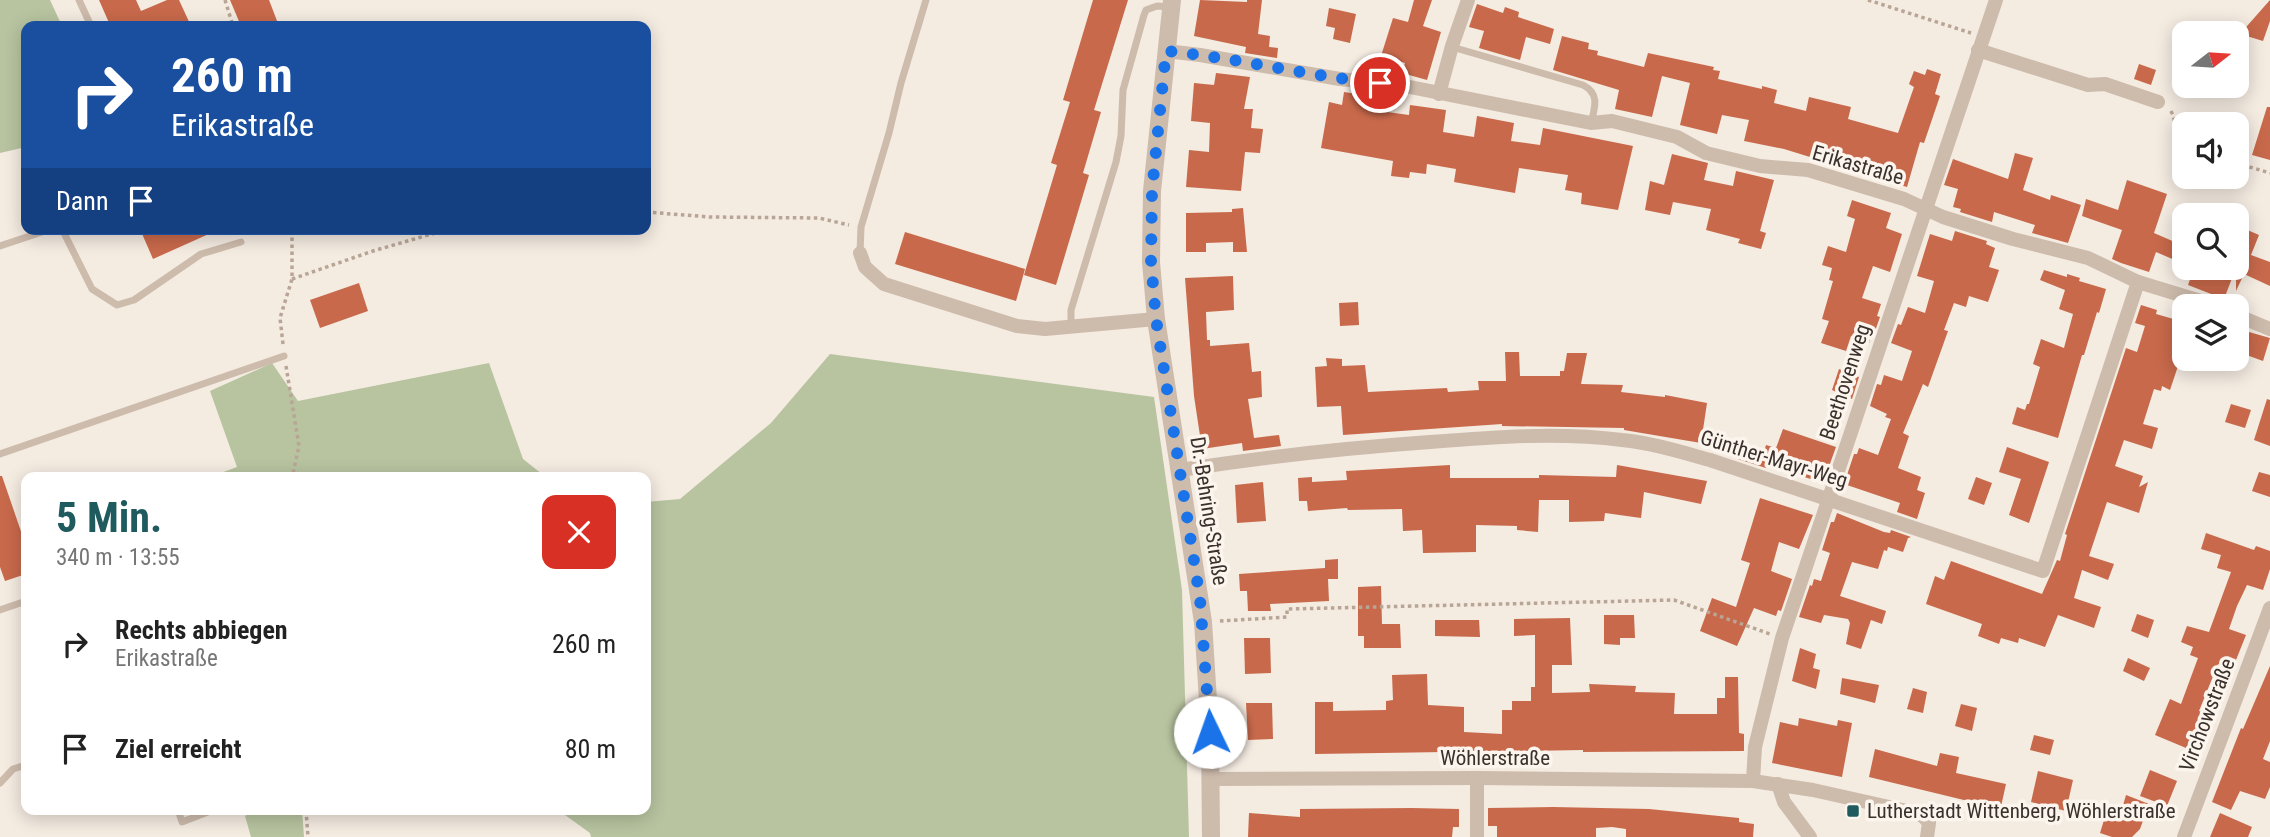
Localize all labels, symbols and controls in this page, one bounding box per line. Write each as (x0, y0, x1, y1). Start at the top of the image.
north arrow (2172, 21, 2249, 98)
map controls (2172, 21, 2249, 371)
text: 260 m (171, 47, 293, 104)
icon: right (56, 49, 147, 140)
pin (1350, 53, 1410, 113)
icon: arrive (1361, 64, 1399, 102)
text: Erikastraße (171, 106, 314, 144)
button: sound (2172, 112, 2249, 189)
street label: Erikastraße (1810, 141, 1907, 190)
icon: arrive (122, 182, 160, 220)
text: Dann (56, 186, 108, 216)
button: search (2172, 203, 2249, 280)
button: layers (2172, 294, 2249, 371)
street label: Beethovenweg (1815, 321, 1875, 443)
street label: Günther-Mayr-Weg (1698, 425, 1850, 493)
street label: Dr.-Behring-Straße (1185, 435, 1233, 587)
text: 5 Min. (56, 493, 162, 542)
button: close (542, 495, 616, 569)
text: 340 m · 13:55 (56, 544, 180, 571)
text: Rechts abbiegen (115, 615, 288, 645)
icon: right (56, 625, 94, 663)
text: 260 m (552, 629, 616, 659)
text: Erikastraße (115, 645, 218, 672)
street label: Virchowstraße (2174, 655, 2240, 775)
position arrow (1173, 695, 1247, 769)
icon: arrive (56, 730, 94, 768)
text: Ziel erreicht (115, 734, 241, 764)
text: 80 m (565, 734, 616, 764)
street label: Wöhlerstraße (1440, 746, 1550, 770)
place label: Lutherstadt Wittenberg, Wöhlerstraße (1867, 799, 2176, 823)
marker: Lutherstadt Wittenberg, Wöhlerstraße (1845, 803, 1861, 819)

